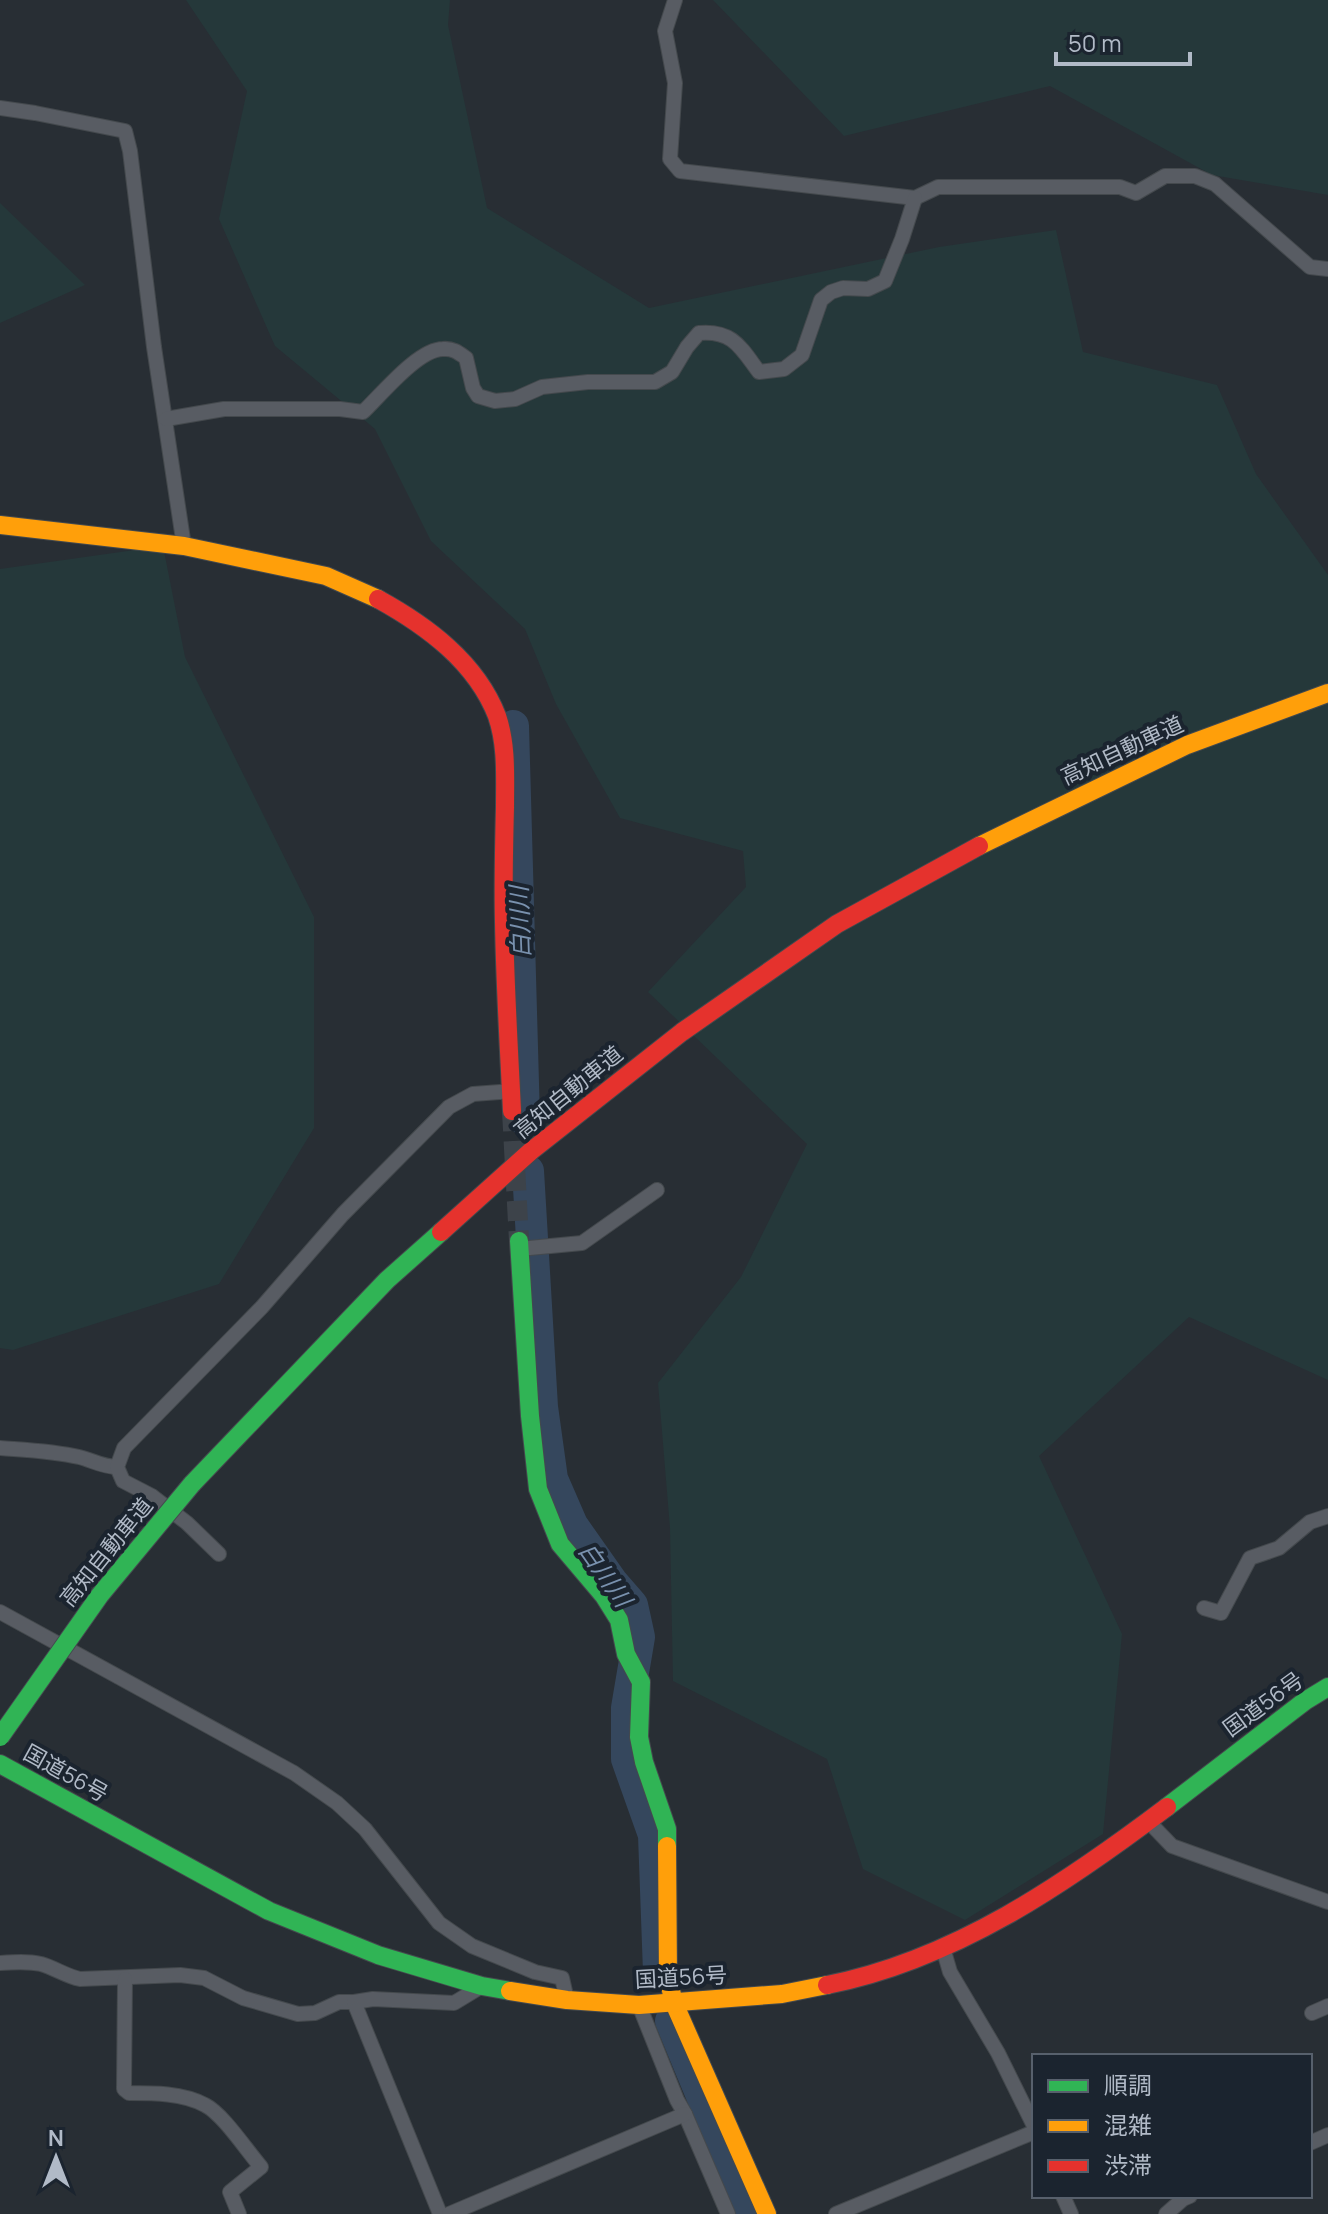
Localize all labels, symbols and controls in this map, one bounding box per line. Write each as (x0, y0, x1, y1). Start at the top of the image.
scale bar (1056, 16, 1190, 66)
text: 50 m (1068, 26, 1122, 59)
street label: 高知自動車道 (1056, 709, 1188, 791)
water label: 白川川 (501, 882, 537, 959)
street label: 高知自動車道 (507, 1039, 629, 1145)
street label: 高知自動車道 (53, 1491, 159, 1613)
water label: 白川川 (572, 1535, 642, 1615)
street label: 国道56号 (1217, 1665, 1309, 1743)
street label: 国道56号 (18, 1737, 114, 1809)
street label: 国道56号 (634, 1960, 728, 1994)
legend (1032, 2054, 1312, 2198)
text: 順調 (1104, 2068, 1152, 2101)
text: 混雑 (1104, 2108, 1152, 2141)
north arrow (16, 2118, 96, 2198)
text: N (48, 2123, 64, 2153)
text: 渋滞 (1104, 2148, 1152, 2181)

